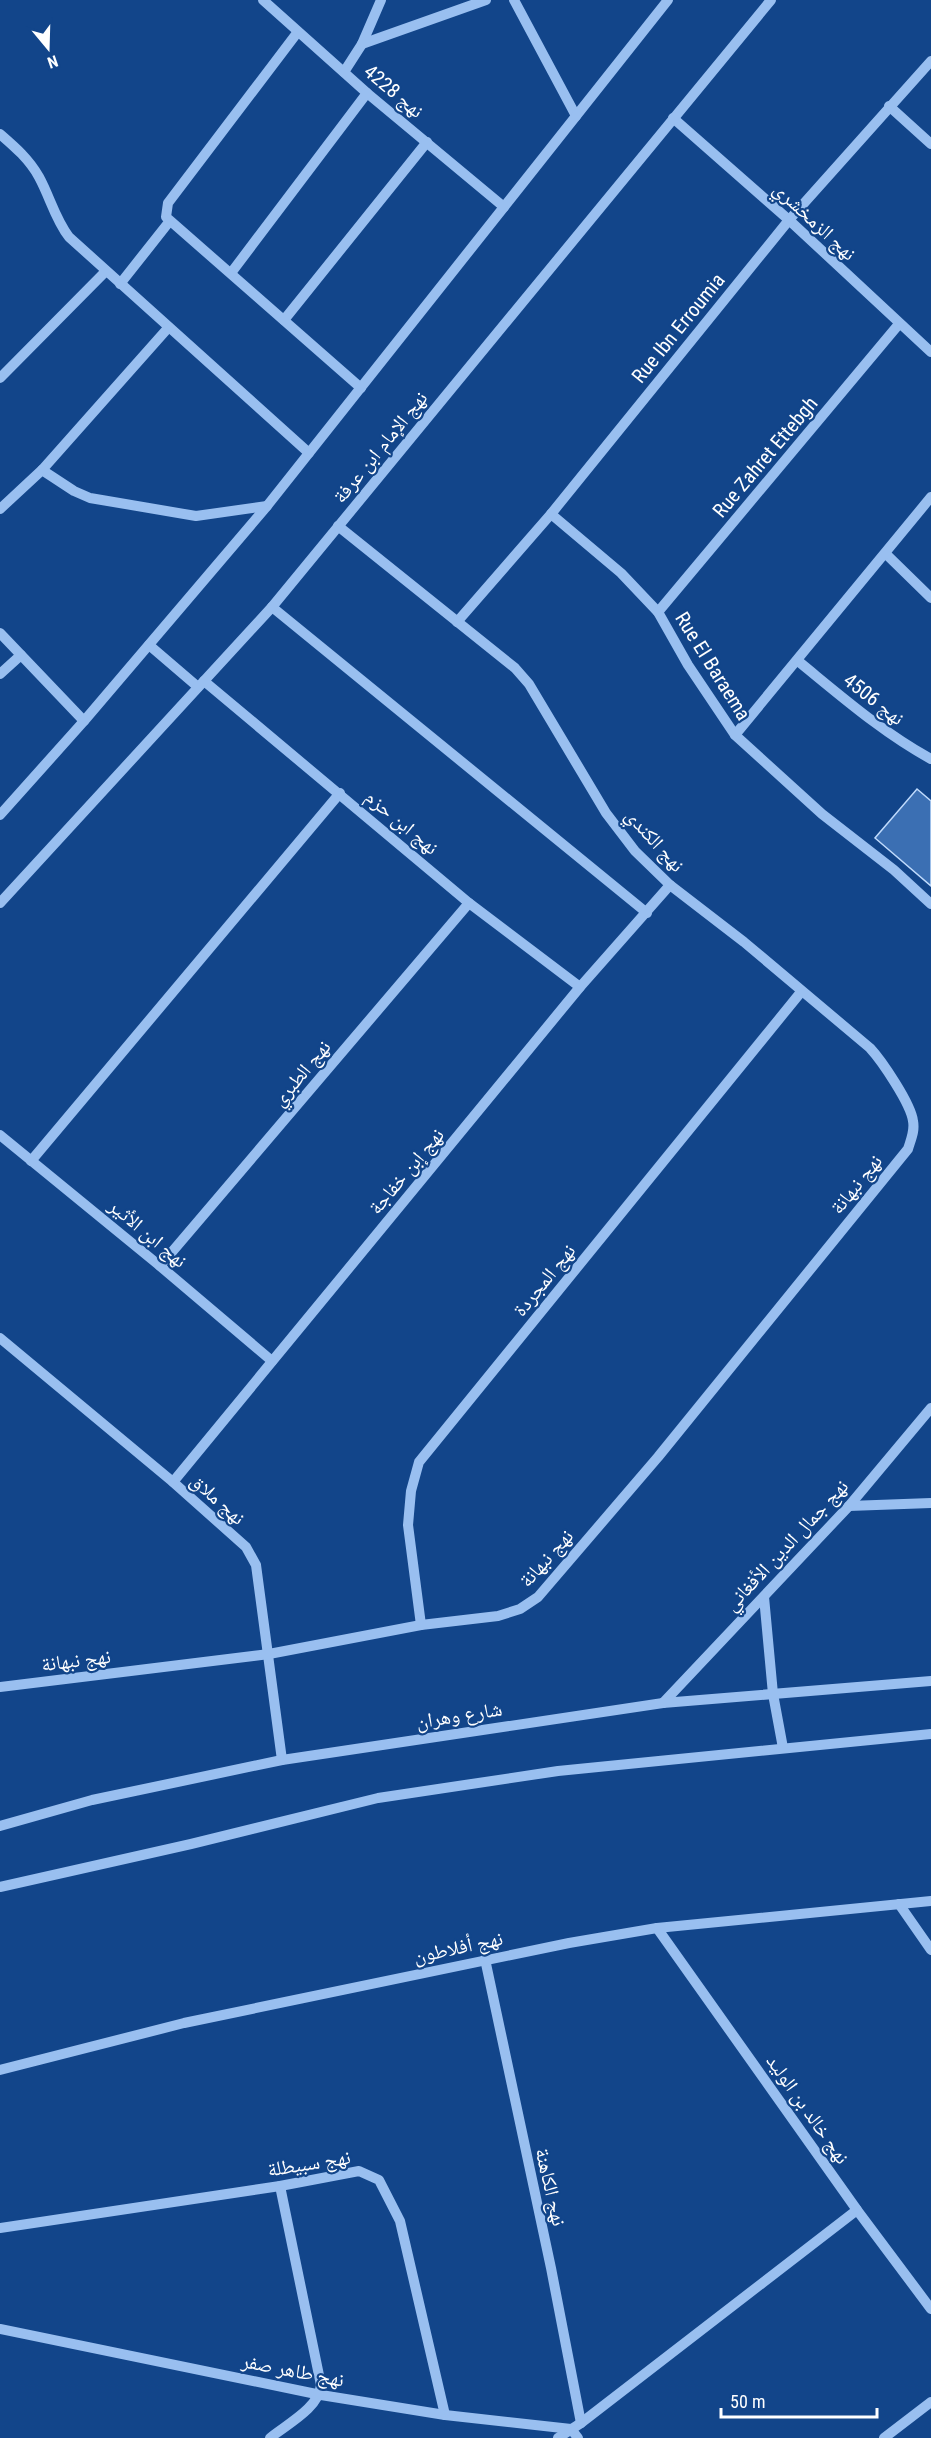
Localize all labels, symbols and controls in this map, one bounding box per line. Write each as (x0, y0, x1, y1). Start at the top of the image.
north arrow (18, 18, 78, 78)
text: N (45, 51, 60, 72)
street label: نهج 4228 (359, 59, 429, 124)
street label: نهج الزمخشري (766, 177, 861, 268)
street label: Rue Ibn Erroumia (626, 268, 730, 388)
street label: نهج الإمام ابن عرفة (328, 386, 434, 509)
street label: Rue Zahret Ettebgh (708, 392, 822, 522)
street label: Rue El Baraema (670, 607, 756, 725)
street label: نهج 4506 (838, 668, 909, 731)
street label: نهج ابن حزم (359, 784, 443, 861)
street label: نهج الكندي (617, 803, 690, 879)
street label: نهج الطبري (266, 1035, 339, 1114)
street label: نهج إبن خفاجة (363, 1123, 450, 1220)
street label: نهج نبهانة (825, 1149, 888, 1219)
street label: نهج ابن الأثير (103, 1193, 192, 1273)
street label: نهج المجردة (508, 1239, 581, 1322)
street label: نهج ملاق (185, 1468, 250, 1531)
street label: نهج جمال الدين الأفغاني (719, 1474, 856, 1619)
street label: نهج نبهانة (514, 1524, 579, 1593)
street label: نهج نبهانة (40, 1644, 112, 1677)
street label: شارع وهران (414, 1696, 504, 1735)
street label: نهج أفلاطون (411, 1926, 505, 1969)
street label: نهج خالد بن الوليد (761, 2050, 855, 2169)
street label: نهج سبيطلة (266, 2145, 352, 2182)
street label: نهج الكاهنة (529, 2146, 572, 2229)
street label: نهج طاهر صفر (239, 2348, 346, 2393)
scale bar (721, 2381, 877, 2419)
text: 50 m (730, 2391, 765, 2412)

